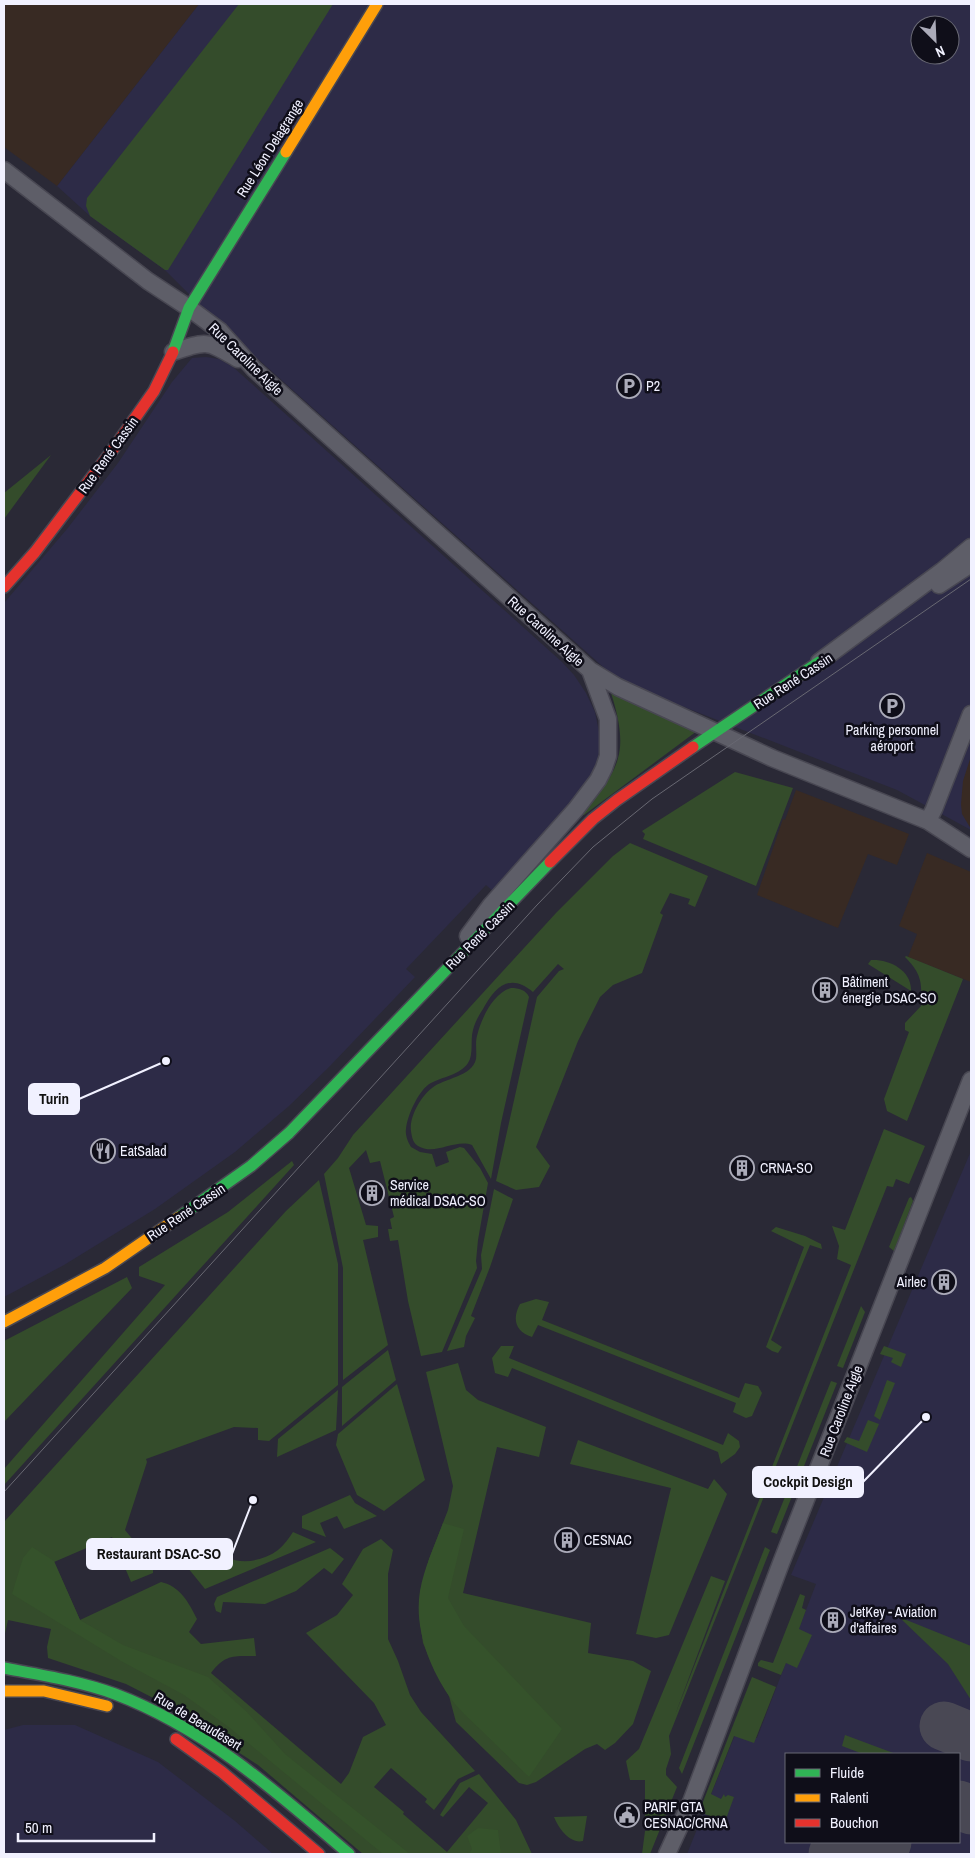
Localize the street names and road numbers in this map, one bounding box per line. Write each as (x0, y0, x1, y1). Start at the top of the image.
street label: Rue Léon Delagrange (233, 96, 307, 200)
street label: Rue Caroline Aigle (205, 319, 287, 399)
street label: Rue René Cassin (74, 413, 142, 497)
street label: Rue Caroline Aigle (504, 592, 588, 670)
street label: Rue René Cassin (750, 649, 836, 713)
street label: Rue René Cassin (442, 897, 518, 973)
street label: Rue René Cassin (143, 1179, 229, 1245)
street label: Rue Caroline Aigle (815, 1363, 867, 1459)
street label: Rue de Beaudésert (151, 1688, 245, 1754)

